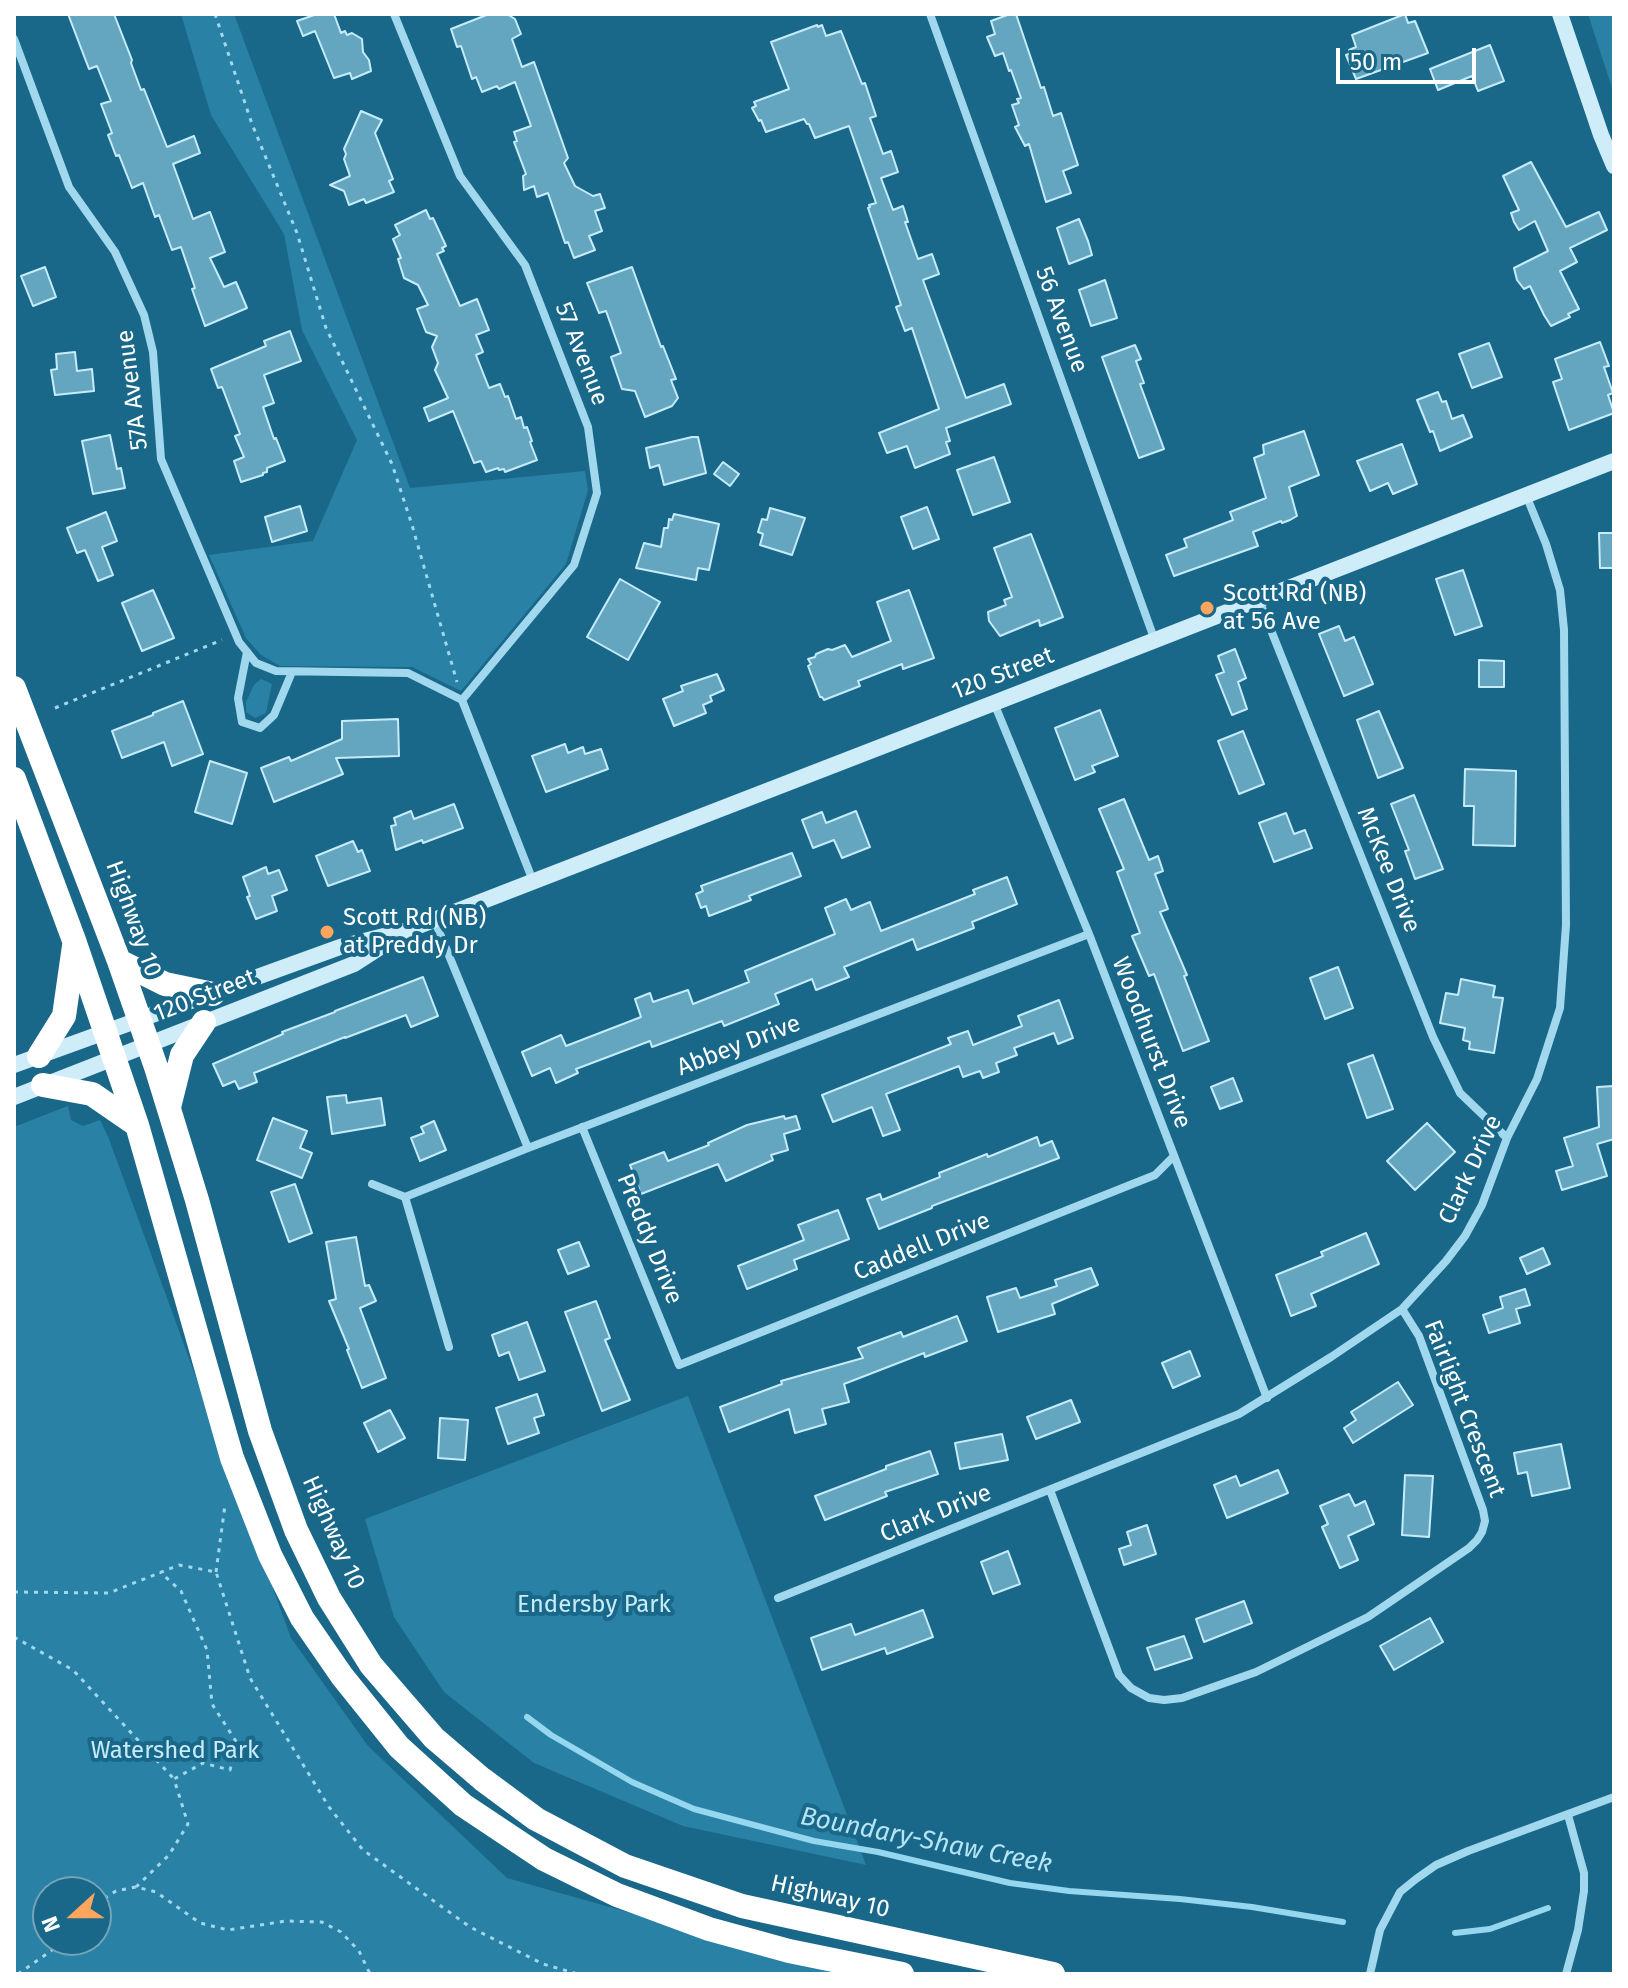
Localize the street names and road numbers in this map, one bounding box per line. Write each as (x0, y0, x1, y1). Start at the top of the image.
street label: 56 Avenue (1029, 263, 1093, 377)
street label: 57 Avenue (548, 298, 614, 410)
street label: 57A Avenue (111, 328, 155, 452)
street label: 120 Street (948, 641, 1058, 707)
street label: McKee Drive (1350, 803, 1426, 937)
street label: Highway 10 (99, 857, 167, 981)
street label: Woodhurst Drive (1105, 953, 1197, 1133)
street label: 120 Street (150, 963, 260, 1029)
street label: Abbey Drive (673, 1009, 805, 1083)
street label: Clark Drive (1433, 1111, 1509, 1229)
street label: Preddy Drive (610, 1170, 688, 1308)
street label: Caddell Drive (850, 1207, 994, 1287)
street label: Fairlight Crescent (1417, 1316, 1511, 1502)
street label: Highway 10 (295, 1472, 371, 1594)
street label: Clark Drive (876, 1479, 996, 1549)
street label: Highway 10 (768, 1869, 892, 1925)

